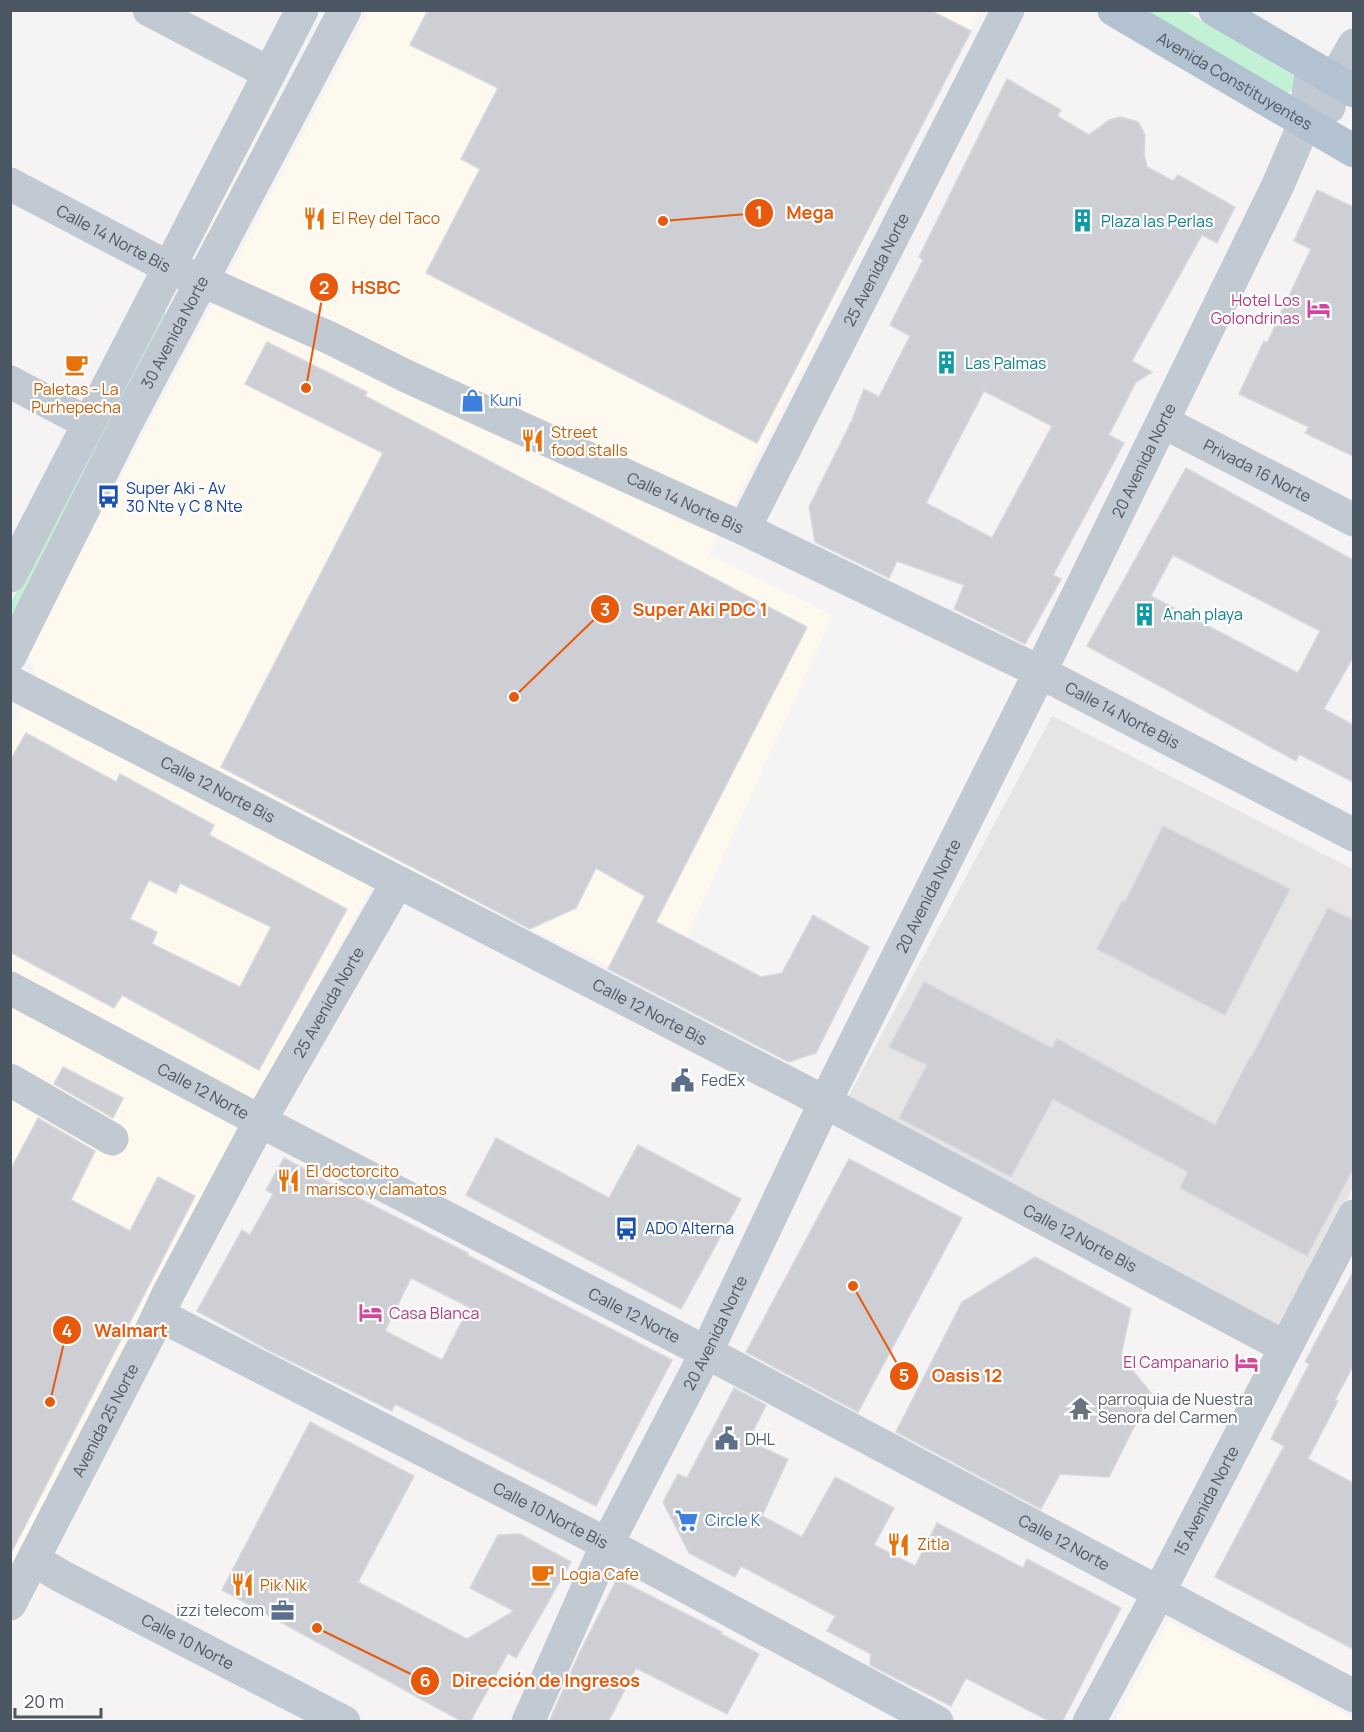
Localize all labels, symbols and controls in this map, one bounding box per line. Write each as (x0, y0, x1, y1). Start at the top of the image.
street label: Avenida Constituyentes (1153, 27, 1317, 135)
callout: Mega (744, 195, 845, 231)
street label: Calle 14 Norte Bis (53, 199, 175, 277)
text: 1 (755, 200, 763, 224)
text: Mega (786, 200, 834, 224)
restaurant icon: El Rey del Taco (301, 205, 327, 231)
place label: El Rey del Taco (332, 207, 440, 229)
building icon: Plaza las Perlas (1070, 208, 1096, 234)
street label: 25 Avenida Norte (838, 209, 914, 330)
place label: Plaza las Perlas (1101, 210, 1213, 232)
callout: HSBC (309, 269, 413, 305)
street label: 30 Avenida Norte (136, 272, 213, 393)
text: 2 (319, 275, 329, 299)
text: HSBC (351, 275, 401, 299)
place label: Hotel Los Golondrinas (1211, 289, 1300, 329)
hotel icon: Hotel Los Golondrinas (1305, 296, 1331, 322)
building icon: Las Palmas (934, 350, 960, 376)
cafe icon: Paletas - La Purhepecha (63, 351, 89, 377)
place label: Las Palmas (965, 352, 1046, 374)
place label: Paletas - La Purhepecha (31, 378, 121, 418)
shop icon: Kuni (459, 387, 485, 413)
place label: Kuni (490, 389, 522, 411)
street label: 20 Avenida Norte (1106, 399, 1181, 521)
place label: Street food stalls (551, 421, 628, 461)
restaurant icon: Street food stalls (520, 428, 546, 454)
street label: Privada 16 Norte (1200, 434, 1315, 507)
street label: Calle 14 Norte Bis (623, 466, 747, 538)
place label: Super Aki - Av 30 Nte y C 8 Nte (126, 477, 243, 517)
bus stop icon: Super Aki - Av 30 Nte y C 8 Nte (95, 484, 121, 510)
callout: Super Aki PDC 1 (590, 591, 780, 627)
text: 3 (600, 597, 610, 621)
text: Super Aki PDC 1 (632, 597, 768, 621)
building icon: Anah playa (1132, 601, 1158, 627)
place label: Anah playa (1163, 603, 1243, 625)
street label: Calle 14 Norte Bis (1061, 676, 1183, 754)
street label: Calle 12 Norte Bis (157, 751, 279, 828)
street label: 20 Avenida Norte (890, 835, 966, 957)
street label: 25 Avenida Norte (288, 943, 369, 1062)
street label: Calle 12 Norte Bis (589, 973, 711, 1050)
street label: Calle 12 Norte (154, 1058, 253, 1124)
public building icon: FedEx (670, 1067, 696, 1093)
place label: FedEx (701, 1069, 746, 1091)
place label: El doctorcito marisco y clamatos (306, 1160, 447, 1200)
restaurant icon: El doctorcito marisco y clamatos (275, 1167, 301, 1193)
street label: Calle 12 Norte Bis (1020, 1199, 1141, 1277)
bus stop icon: ADO Alterna (614, 1215, 640, 1241)
place label: ADO Alterna (645, 1217, 734, 1239)
street label: 20 Avenida Norte (678, 1272, 752, 1394)
street label: Calle 12 Norte (585, 1282, 684, 1348)
hotel icon: Casa Blanca (358, 1300, 384, 1326)
place label: Casa Blanca (389, 1302, 479, 1324)
callout: Walmart (52, 1312, 180, 1348)
text: 4 (62, 1318, 73, 1342)
text: Walmart (94, 1318, 168, 1342)
hotel icon: El Campanario (1234, 1349, 1260, 1375)
place label: El Campanario (1123, 1351, 1229, 1373)
callout: Oasis 12 (889, 1358, 1014, 1394)
street label: Avenida 25 Norte (67, 1360, 143, 1480)
text: 5 (899, 1363, 909, 1387)
text: Oasis 12 (932, 1363, 1002, 1387)
place label: parroquia de Nuestra Senora del Carmen (1098, 1388, 1253, 1428)
temple icon: parroquia de Nuestra Senora del Carmen (1067, 1395, 1093, 1421)
public building icon: DHL (714, 1426, 740, 1452)
place label: DHL (745, 1428, 775, 1450)
street label: 15 Avenida Norte (1168, 1442, 1244, 1560)
street label: Calle 10 Norte Bis (489, 1477, 612, 1554)
supermarket icon: Circle K (674, 1507, 700, 1533)
place label: Circle K (705, 1509, 761, 1531)
street label: Calle 12 Norte (1015, 1509, 1114, 1576)
restaurant icon: Zitla (886, 1531, 912, 1557)
place label: Zitla (917, 1533, 950, 1555)
cafe icon: Logia Cafe (530, 1561, 556, 1587)
place label: Logia Cafe (561, 1563, 639, 1585)
restaurant icon: Pik Nik (229, 1572, 255, 1598)
place label: Pik Nik (260, 1574, 308, 1596)
office icon: izzi telecom (269, 1597, 295, 1623)
place label: izzi telecom (176, 1599, 264, 1621)
street label: Calle 10 Norte (138, 1608, 238, 1674)
callout: Dirección de Ingresos (410, 1663, 651, 1699)
text: 6 (419, 1668, 431, 1692)
text: Dirección de Ingresos (452, 1668, 640, 1692)
scale bar (15, 1681, 100, 1719)
text: 20 m (24, 1689, 64, 1713)

